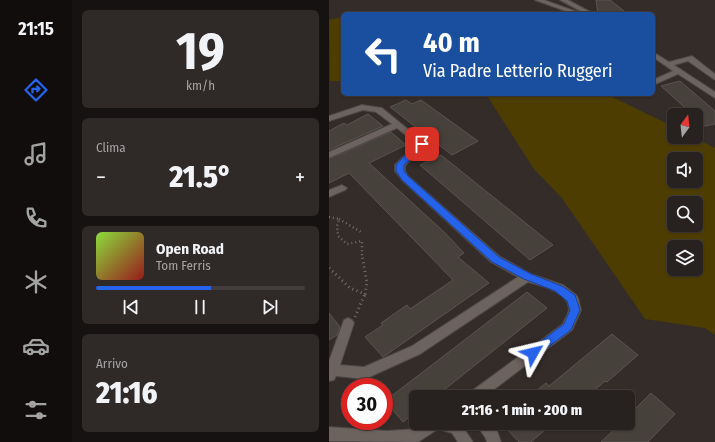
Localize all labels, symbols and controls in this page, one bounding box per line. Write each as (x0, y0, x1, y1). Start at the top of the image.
text: 21:15 (18, 18, 54, 40)
text: 19 (176, 20, 225, 83)
text: 40 m (423, 26, 480, 59)
icon: left (357, 28, 409, 80)
text: Via Padre Letterio Ruggeri (423, 60, 613, 82)
icon: directions (22, 76, 50, 104)
text: km/h (186, 78, 215, 93)
north arrow (667, 108, 703, 144)
map controls (667, 108, 703, 276)
pin (405, 127, 439, 161)
icon: arrive (411, 133, 433, 155)
icon: music (22, 140, 50, 168)
text: Clima (96, 140, 126, 155)
button: sound (667, 152, 703, 188)
text: 21.5° (169, 159, 232, 195)
text: − (96, 164, 106, 191)
text: + (295, 164, 305, 191)
button: search (667, 196, 703, 232)
icon: phone (22, 204, 50, 232)
text: Open Road (156, 240, 224, 258)
button: layers (667, 240, 703, 276)
text: Tom Ferris (156, 258, 211, 273)
icon: climate (22, 268, 50, 296)
icon: previous (120, 296, 142, 318)
icon: pause (189, 296, 211, 318)
icon: next (259, 296, 281, 318)
icon: car (22, 332, 50, 360)
position arrow (512, 332, 554, 374)
text: Arrivo (96, 356, 128, 371)
text: 21:16 (96, 375, 158, 411)
speed limit sign: 30 (341, 378, 393, 430)
icon: filters (22, 396, 50, 424)
text: 21:16 · 1 min · 200 m (462, 401, 582, 419)

